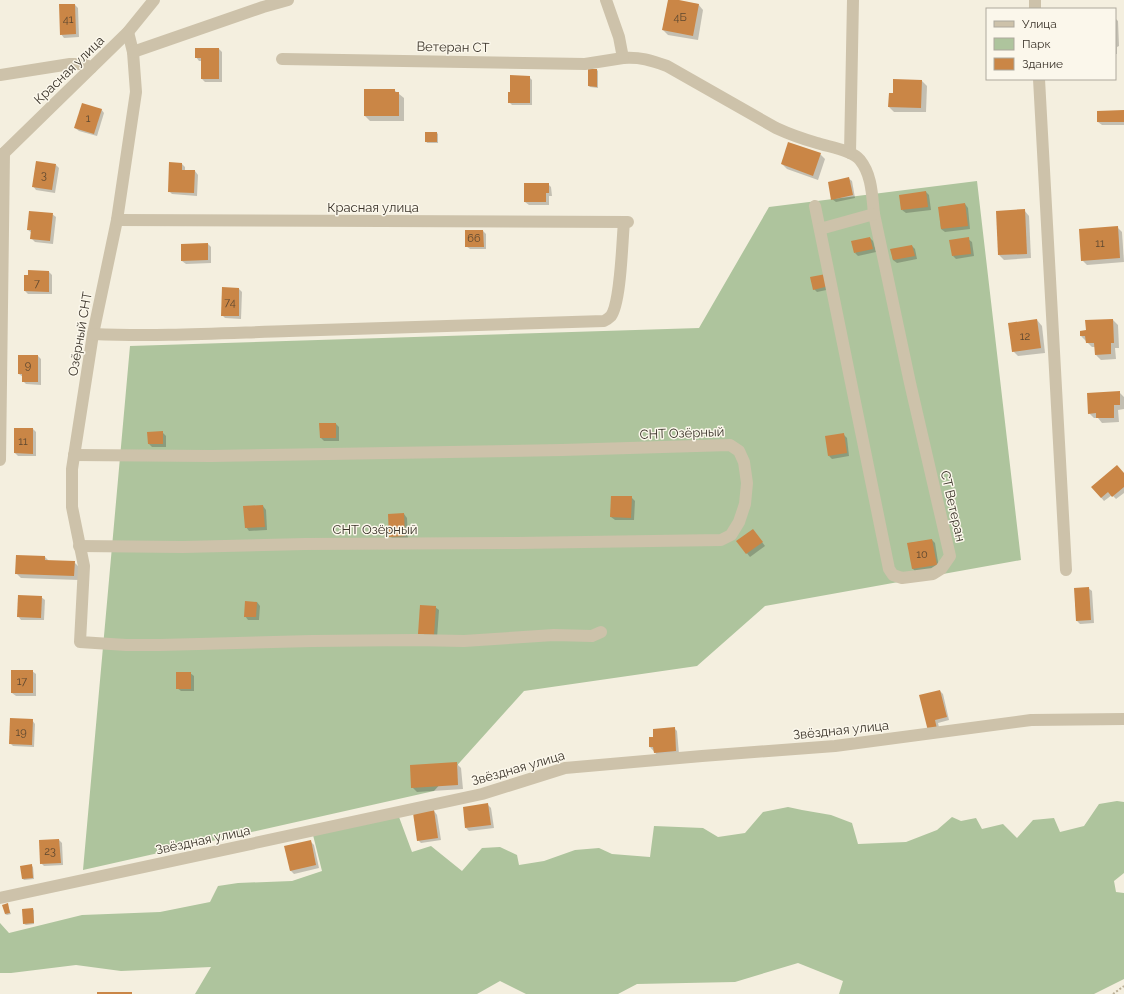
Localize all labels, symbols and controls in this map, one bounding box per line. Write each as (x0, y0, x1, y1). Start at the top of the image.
legend (986, 8, 1116, 80)
house number: 4Б (673, 11, 687, 24)
house number: 41 (63, 13, 74, 26)
text: Улица (1022, 17, 1057, 31)
street label: Красная улица (31, 33, 107, 107)
text: Парк (1022, 37, 1051, 51)
street label: Ветеран СТ (416, 39, 490, 55)
text: Здание (1022, 57, 1063, 71)
house number: 1 (86, 112, 91, 125)
house number: 3 (41, 169, 47, 182)
street label: Красная улица (327, 200, 419, 215)
house number: 66 (467, 232, 481, 245)
house number: 11 (1095, 237, 1105, 250)
house number: 7 (34, 277, 40, 290)
street label: Озёрный СНТ (65, 291, 95, 377)
house number: 74 (224, 296, 236, 309)
house number: 12 (1020, 330, 1030, 343)
house number: 9 (25, 359, 31, 372)
street label: СНТ Озёрный (639, 424, 725, 442)
house number: 11 (18, 435, 28, 448)
street label: СТ Ветеран (938, 469, 968, 543)
street label: СНТ Озёрный (333, 522, 417, 537)
house number: 10 (916, 548, 928, 561)
house number: 17 (17, 675, 27, 688)
street label: Звёздная улица (792, 718, 890, 742)
house number: 19 (15, 726, 27, 739)
street label: Звёздная улица (470, 748, 566, 788)
street label: Звёздная улица (154, 823, 252, 857)
house number: 23 (44, 845, 56, 858)

